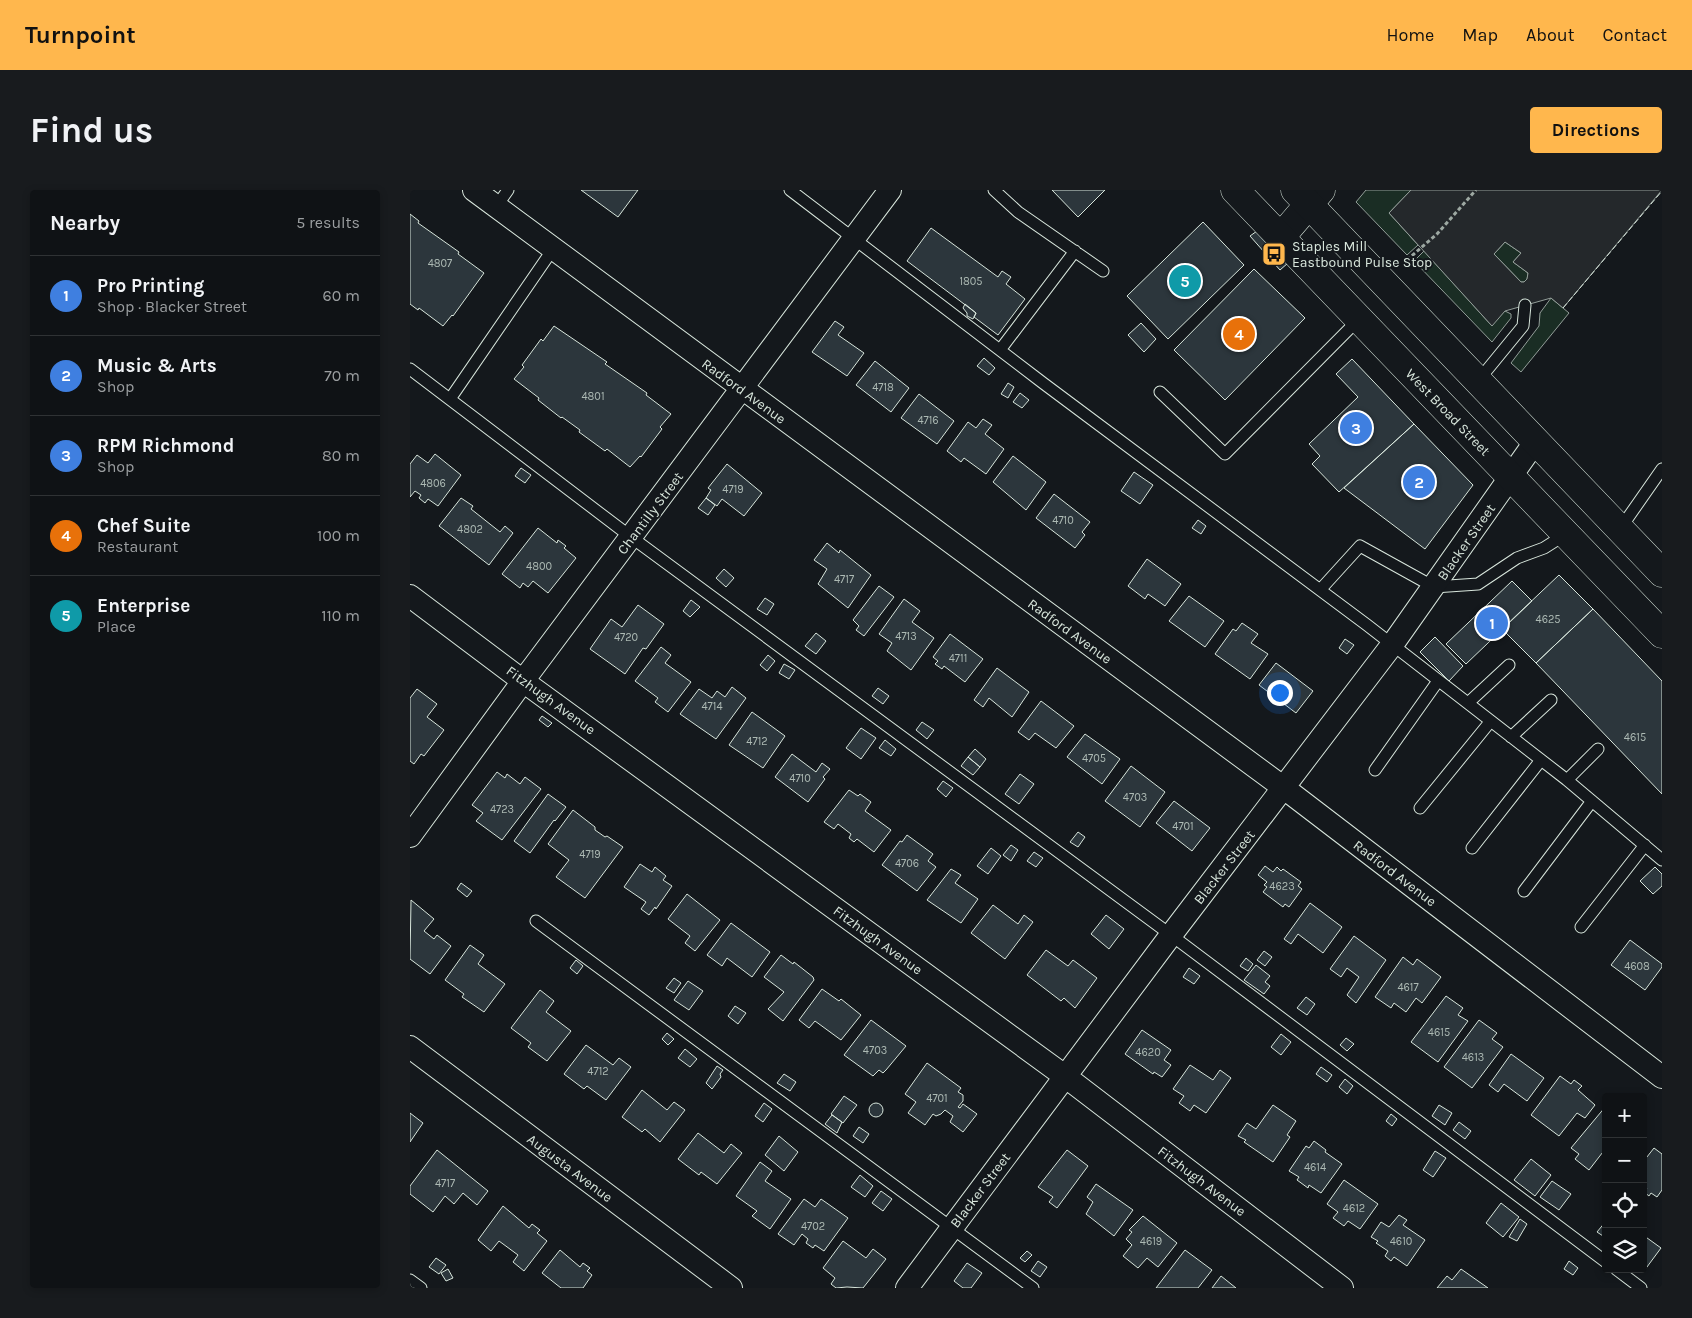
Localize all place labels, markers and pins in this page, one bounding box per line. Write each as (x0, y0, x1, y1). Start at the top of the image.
place label: Staples Mill Eastbound Pulse Stop (1292, 238, 1432, 271)
bus stop icon: Staples Mill Eastbound Pulse Stop (1261, 241, 1287, 267)
pin: 5 (1169, 262, 1201, 300)
pin: 4 (1223, 315, 1255, 353)
pin: 3 (1340, 409, 1372, 447)
pin: 2 (1403, 463, 1435, 501)
pin: 1 (1476, 604, 1508, 642)

